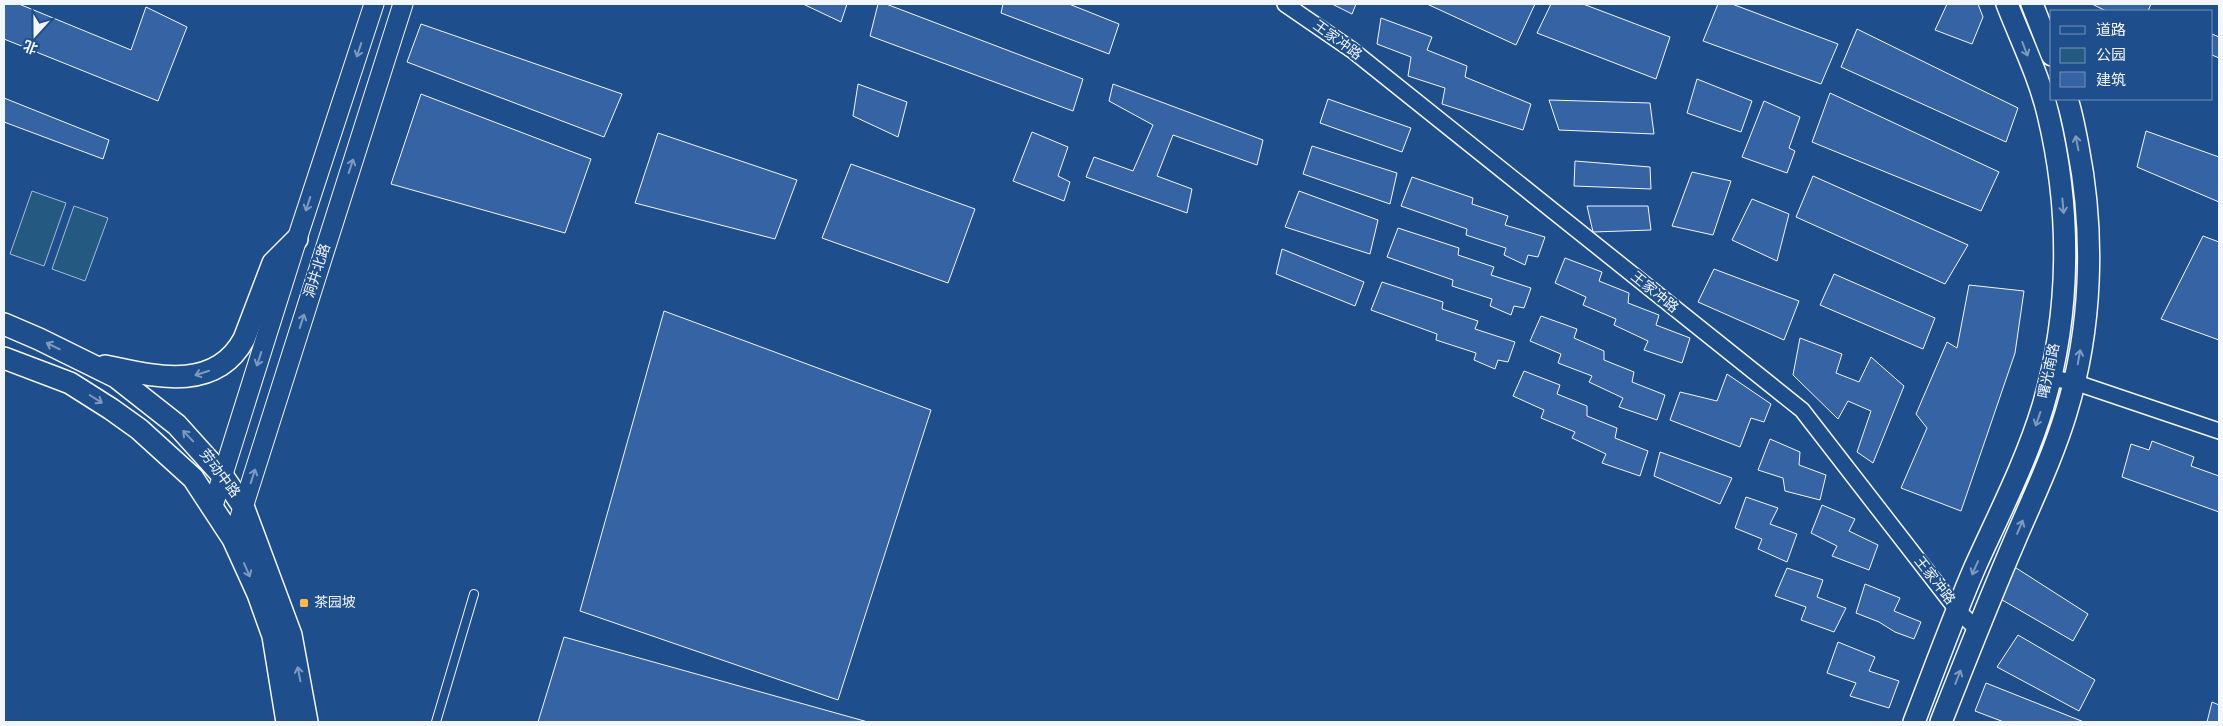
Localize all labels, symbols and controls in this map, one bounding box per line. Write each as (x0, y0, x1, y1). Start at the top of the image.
north arrow (10, 10, 60, 60)
legend (2050, 10, 2213, 100)
street label: 王家冲路 (1309, 17, 1365, 64)
text: 道路 (2096, 22, 2126, 41)
text: 北 (21, 35, 40, 56)
one-way arrow (2021, 41, 2030, 56)
one-way arrow (354, 42, 363, 57)
text: 公园 (2096, 47, 2126, 66)
text: 建筑 (2096, 72, 2126, 91)
one-way arrow (2072, 136, 2082, 152)
one-way arrow (347, 159, 356, 174)
one-way arrow (303, 196, 312, 212)
one-way arrow (2058, 198, 2068, 214)
street label: 洞井北路 (300, 241, 335, 300)
street label: 王家冲路 (1627, 268, 1682, 317)
one-way arrow (298, 314, 307, 329)
one-way arrow (46, 341, 61, 351)
street label: 曙光南路 (2036, 342, 2064, 400)
one-way arrow (2074, 349, 2084, 365)
one-way arrow (253, 351, 263, 367)
one-way arrow (194, 368, 210, 378)
one-way arrow (88, 395, 102, 405)
one-way arrow (2033, 410, 2043, 426)
one-way arrow (182, 430, 194, 442)
street label: 劳动中路 (195, 447, 243, 501)
one-way arrow (248, 468, 258, 484)
one-way arrow (2016, 520, 2026, 535)
street label: 王家冲路 (1910, 553, 1959, 608)
one-way arrow (1970, 560, 1980, 575)
one-way arrow (242, 562, 252, 577)
place label: 茶园坡 (314, 595, 356, 612)
marker: 茶园坡 (298, 597, 310, 609)
one-way arrow (294, 666, 304, 682)
one-way arrow (1954, 670, 1964, 685)

